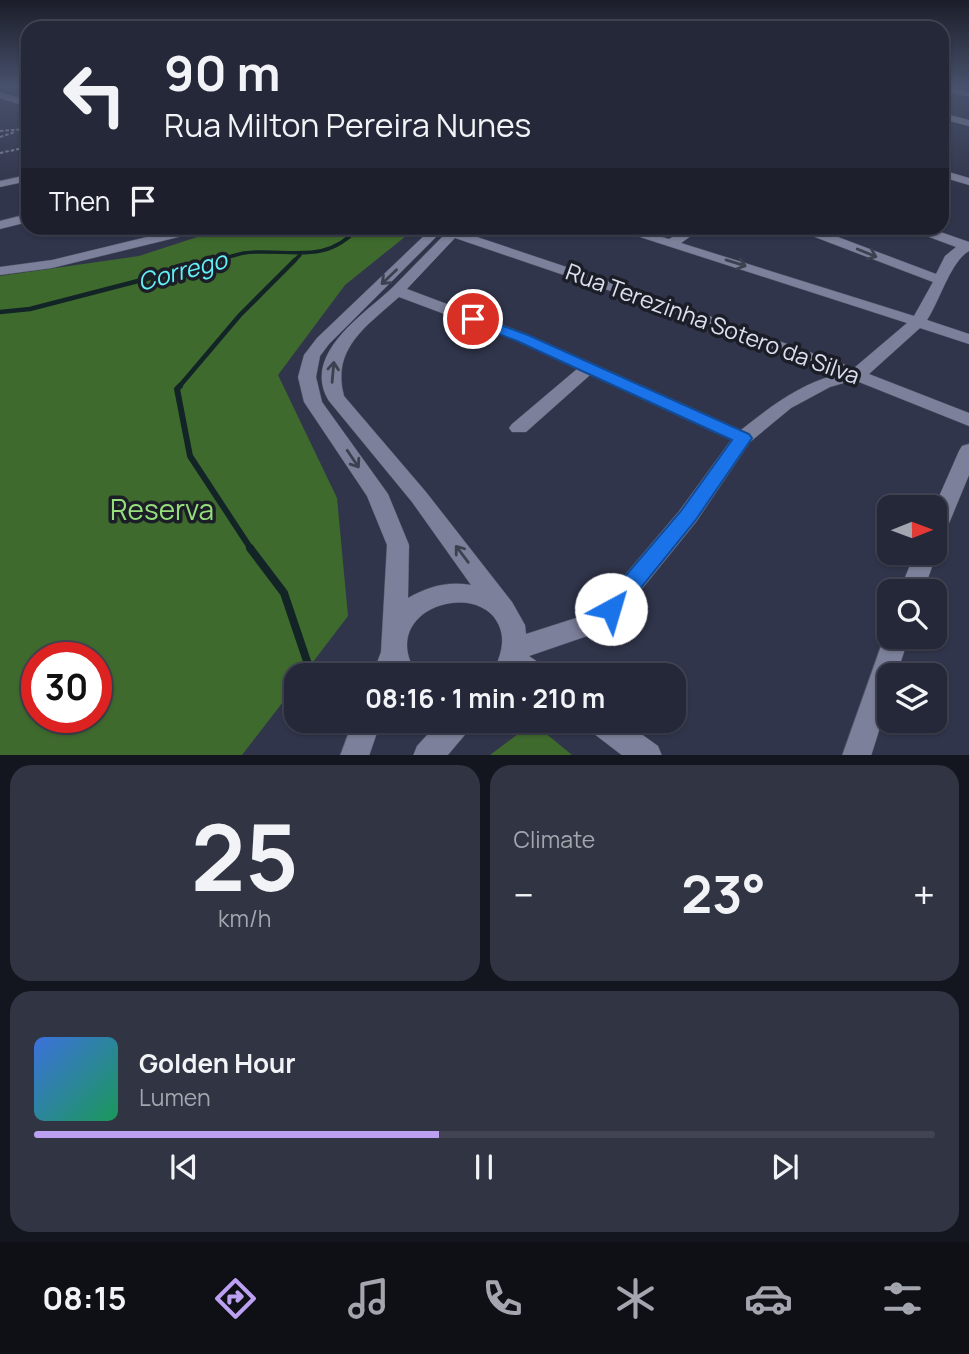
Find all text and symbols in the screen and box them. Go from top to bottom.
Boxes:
text: 90 m [164,39,281,106]
icon: left [49,49,140,140]
text: Rua Milton Pereira Nunes [164,103,531,147]
icon: arrive [124,182,162,220]
text: Then [49,183,110,219]
water label: Corrego [134,242,232,298]
one-way arrow [856,247,878,260]
street label: Rua Terezinha Sotero da Silva [562,255,864,391]
one-way arrow [725,258,747,271]
one-way arrow [380,268,397,285]
pin [443,289,503,349]
icon: arrive [454,300,492,338]
one-way arrow [327,361,340,384]
one-way arrow [346,449,360,468]
park label: Reserva [110,490,214,528]
north arrow [877,495,947,565]
map controls [877,495,947,733]
one-way arrow [455,545,469,564]
position arrow [574,572,648,646]
button: search [877,579,947,649]
speed limit sign: 30 [21,642,112,733]
button: layers [877,663,947,733]
text: 08:16 · 1 min · 210 m [365,680,605,716]
text: 25 [191,794,299,918]
text: Climate [514,823,595,855]
text: 23° [681,858,766,929]
text: − [514,868,534,920]
text: + [913,868,935,920]
text: km/h [218,902,272,934]
text: Golden Hour [139,1045,296,1081]
text: Lumen [139,1081,211,1113]
icon: previous [165,1148,203,1186]
icon: pause [465,1148,503,1186]
icon: next [766,1148,804,1186]
icon: directions [211,1274,260,1323]
icon: music [344,1274,393,1323]
icon: phone [478,1274,527,1323]
icon: climate [611,1274,660,1323]
icon: car [744,1274,793,1323]
icon: filters [878,1274,927,1323]
text: 08:15 [42,1276,127,1320]

